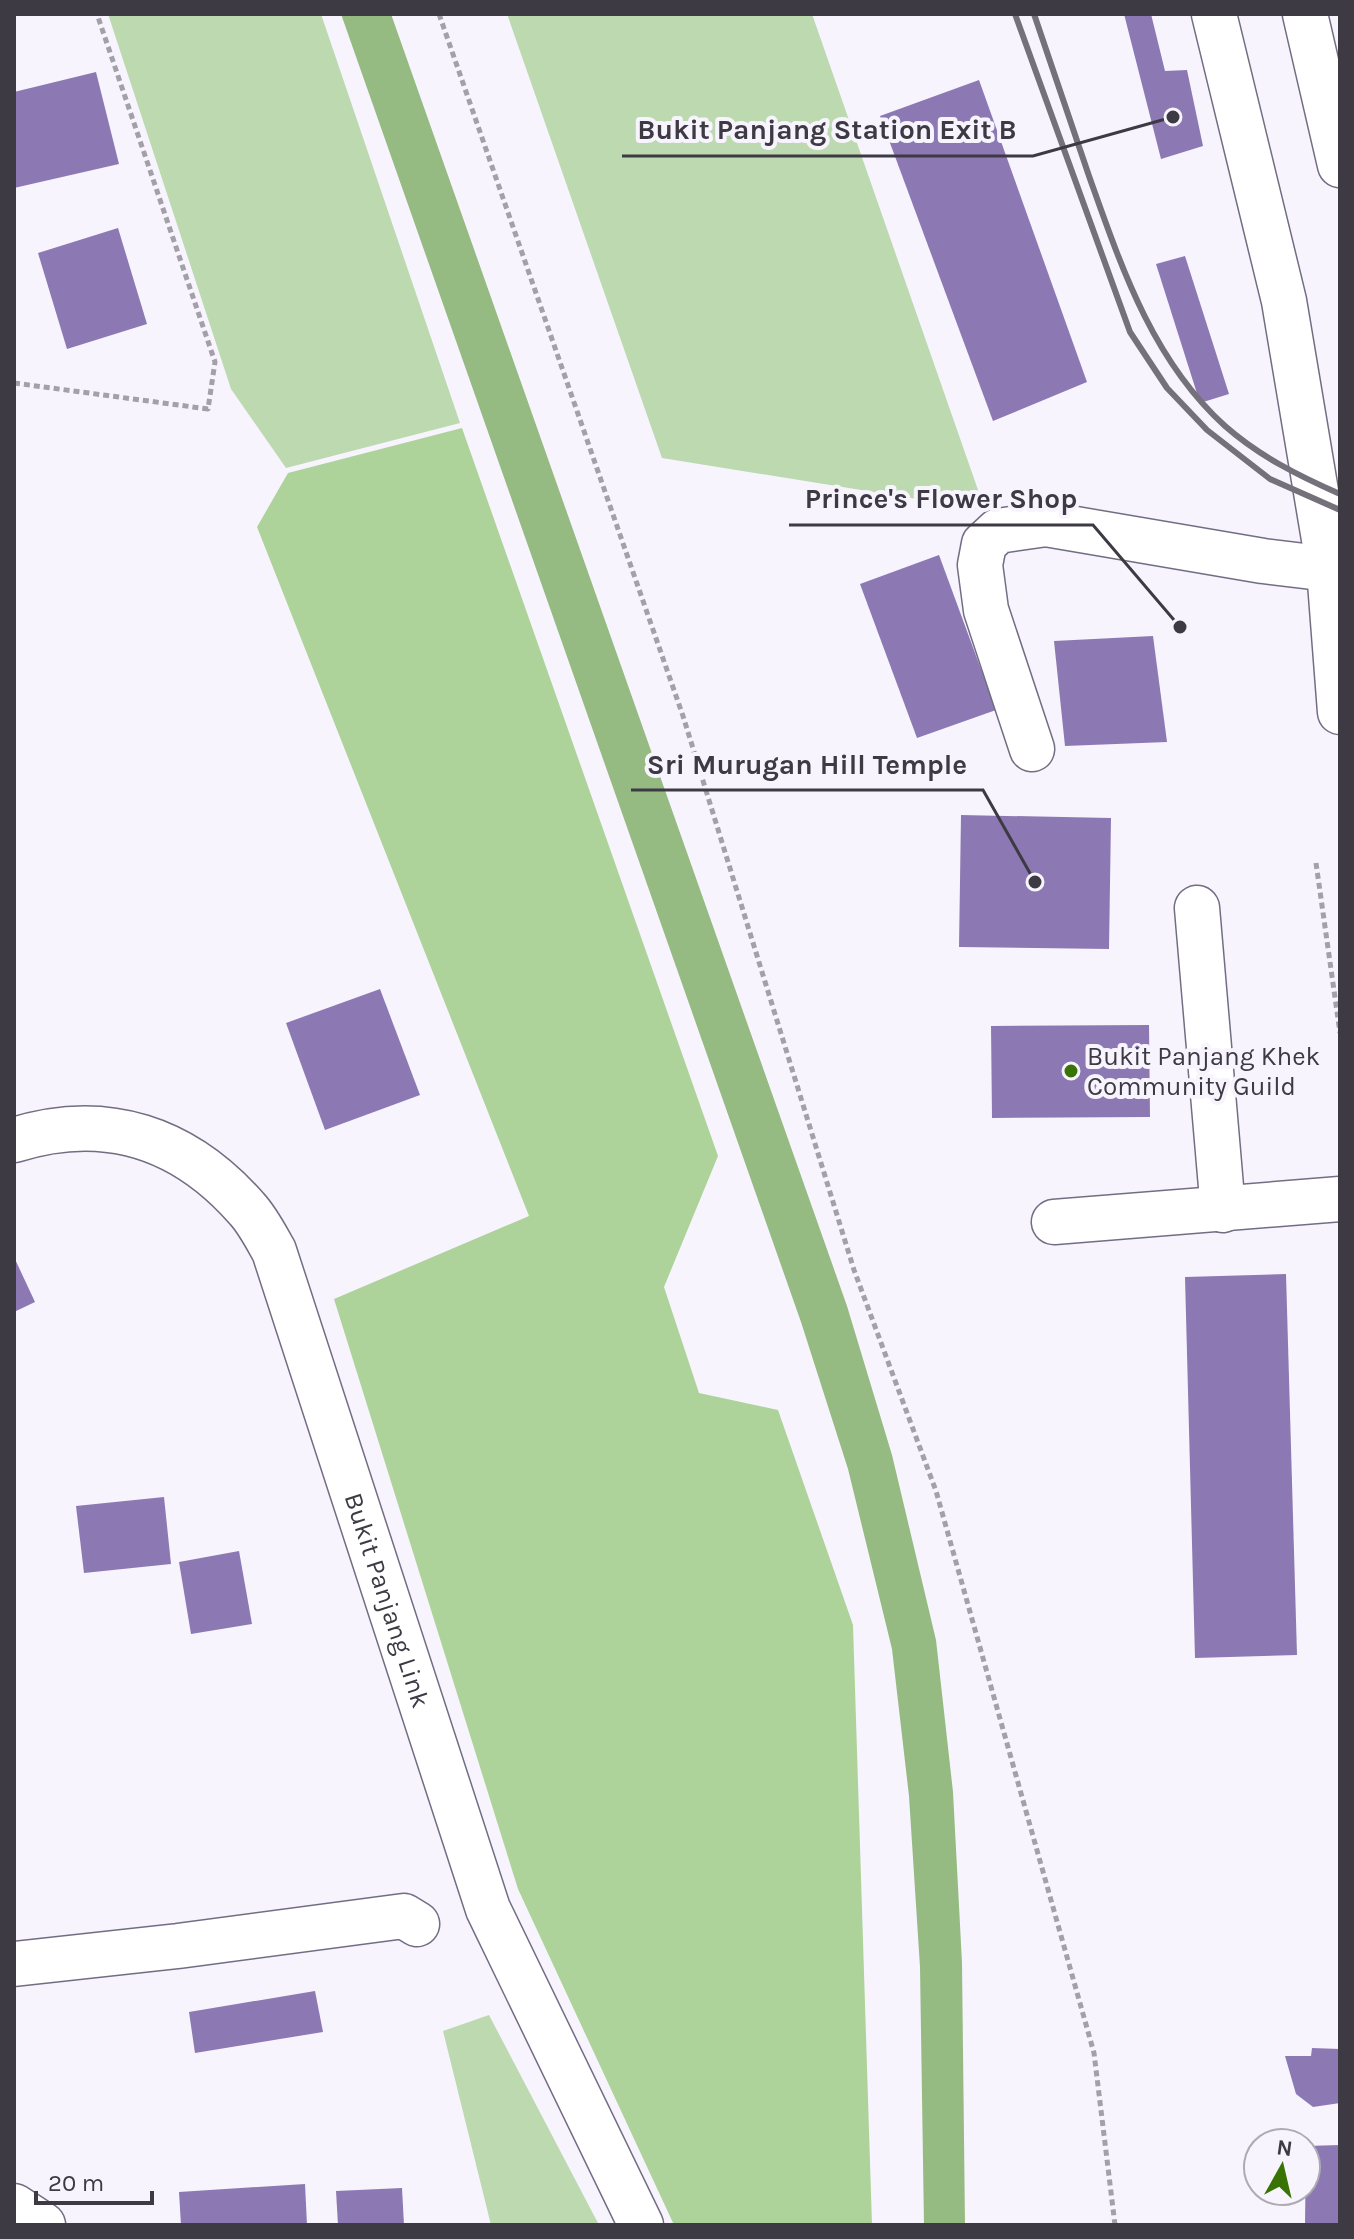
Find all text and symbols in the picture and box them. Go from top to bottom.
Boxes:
callout: Bukit Panjang Station Exit B [622,104,1033,156]
text: Bukit Panjang Station Exit B [637,113,1017,146]
callout: Prince's Flower Shop [789,473,1093,525]
text: Prince's Flower Shop [805,482,1077,515]
callout: Sri Murugan Hill Temple [631,738,983,790]
text: Sri Murugan Hill Temple [647,748,967,781]
place label: Bukit Panjang Khek Community Guild [1087,1041,1320,1102]
marker: Bukit Panjang Khek Community Guild [1062,1062,1080,1080]
street label: Bukit Panjang Link [338,1489,436,1712]
north arrow [1242,2127,1322,2207]
text: N [1275,2134,1294,2162]
scale bar [36,2155,152,2205]
text: 20 m [48,2169,104,2197]

